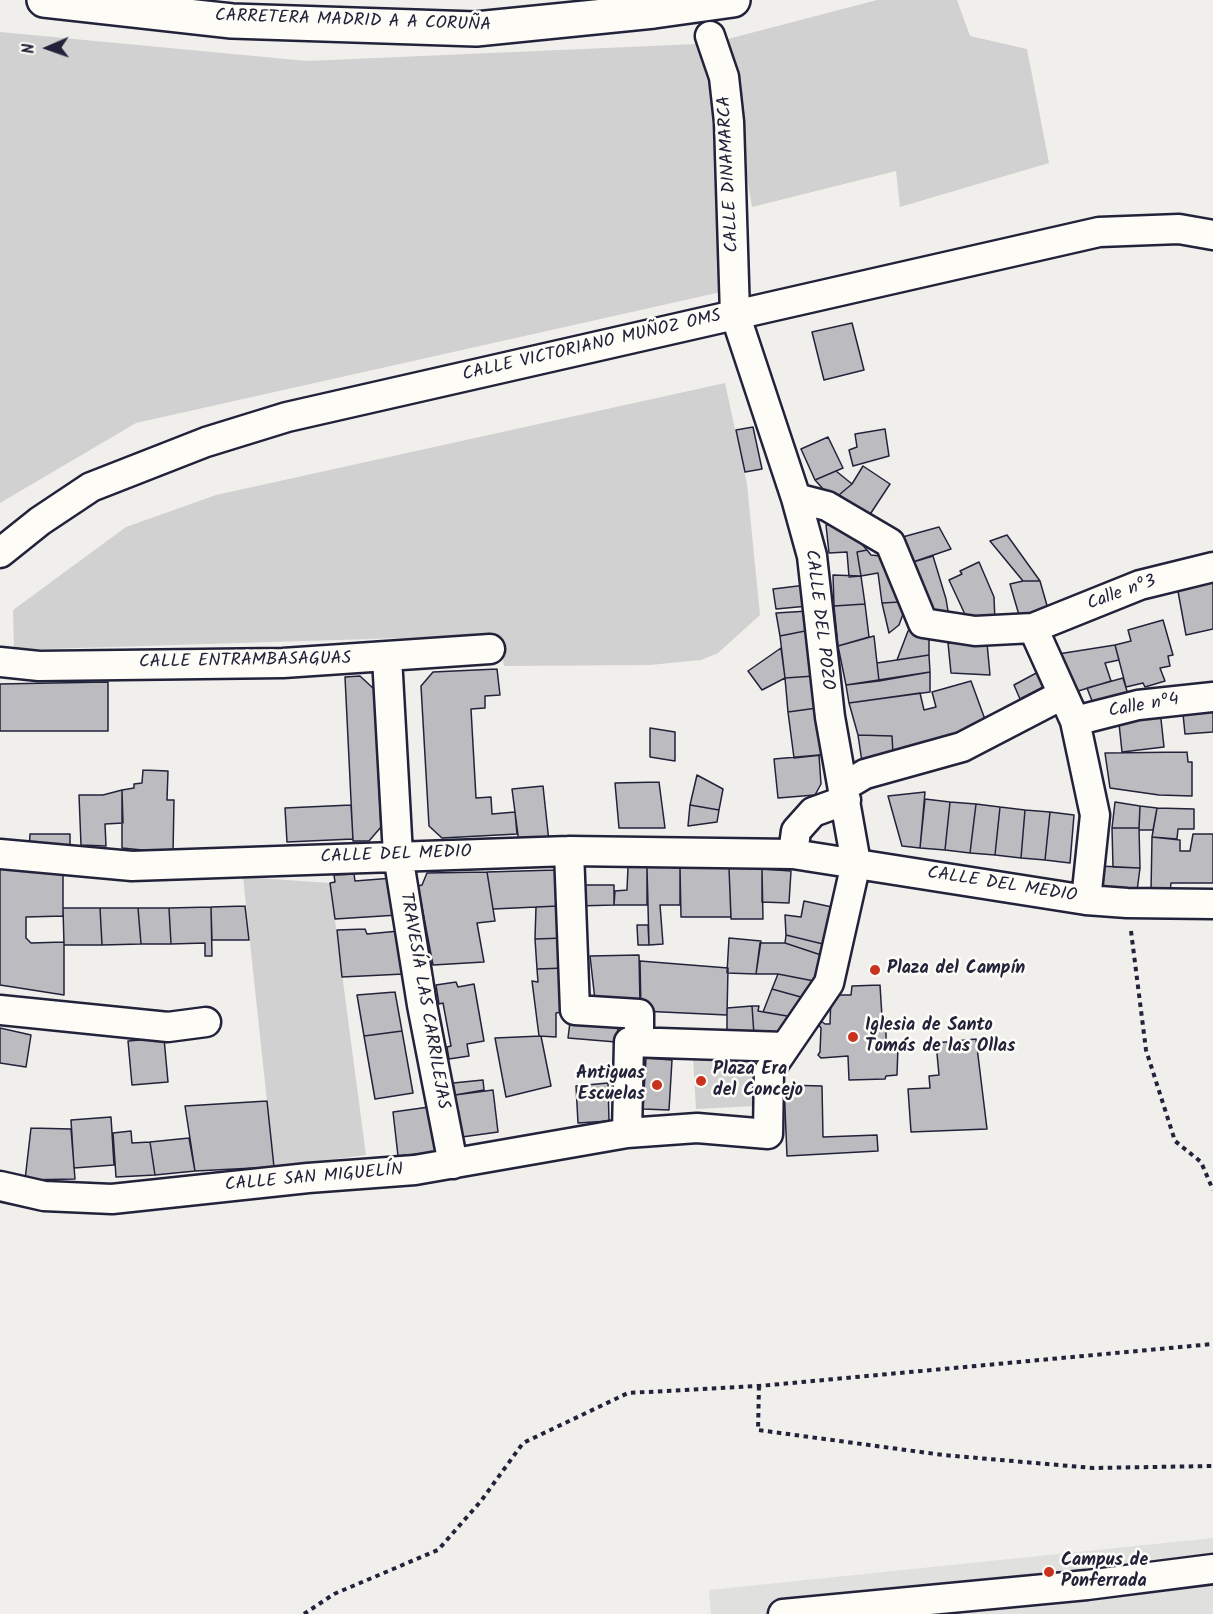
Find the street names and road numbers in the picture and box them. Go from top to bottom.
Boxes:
street label: CARRETERA MADRID A A CORUÑA [215,6,491,38]
street label: CALLE DINAMARCA [715,95,745,253]
street label: CALLE VICTORIANO MUÑOZ OMS [461,307,723,387]
street label: CALLE DEL POZO [799,549,837,691]
street label: Calle nº3 [1085,572,1159,616]
street label: CALLE ENTRAMBASAGUAS [139,649,351,675]
street label: Calle nº4 [1107,690,1181,724]
street label: CALLE DEL MEDIO [320,843,472,869]
street label: CALLE DEL MEDIO [926,864,1078,908]
street label: TRAVESÍA LAS CARRILEJAS [393,891,453,1111]
street label: CALLE SAN MIGUELÍN [224,1160,404,1198]

